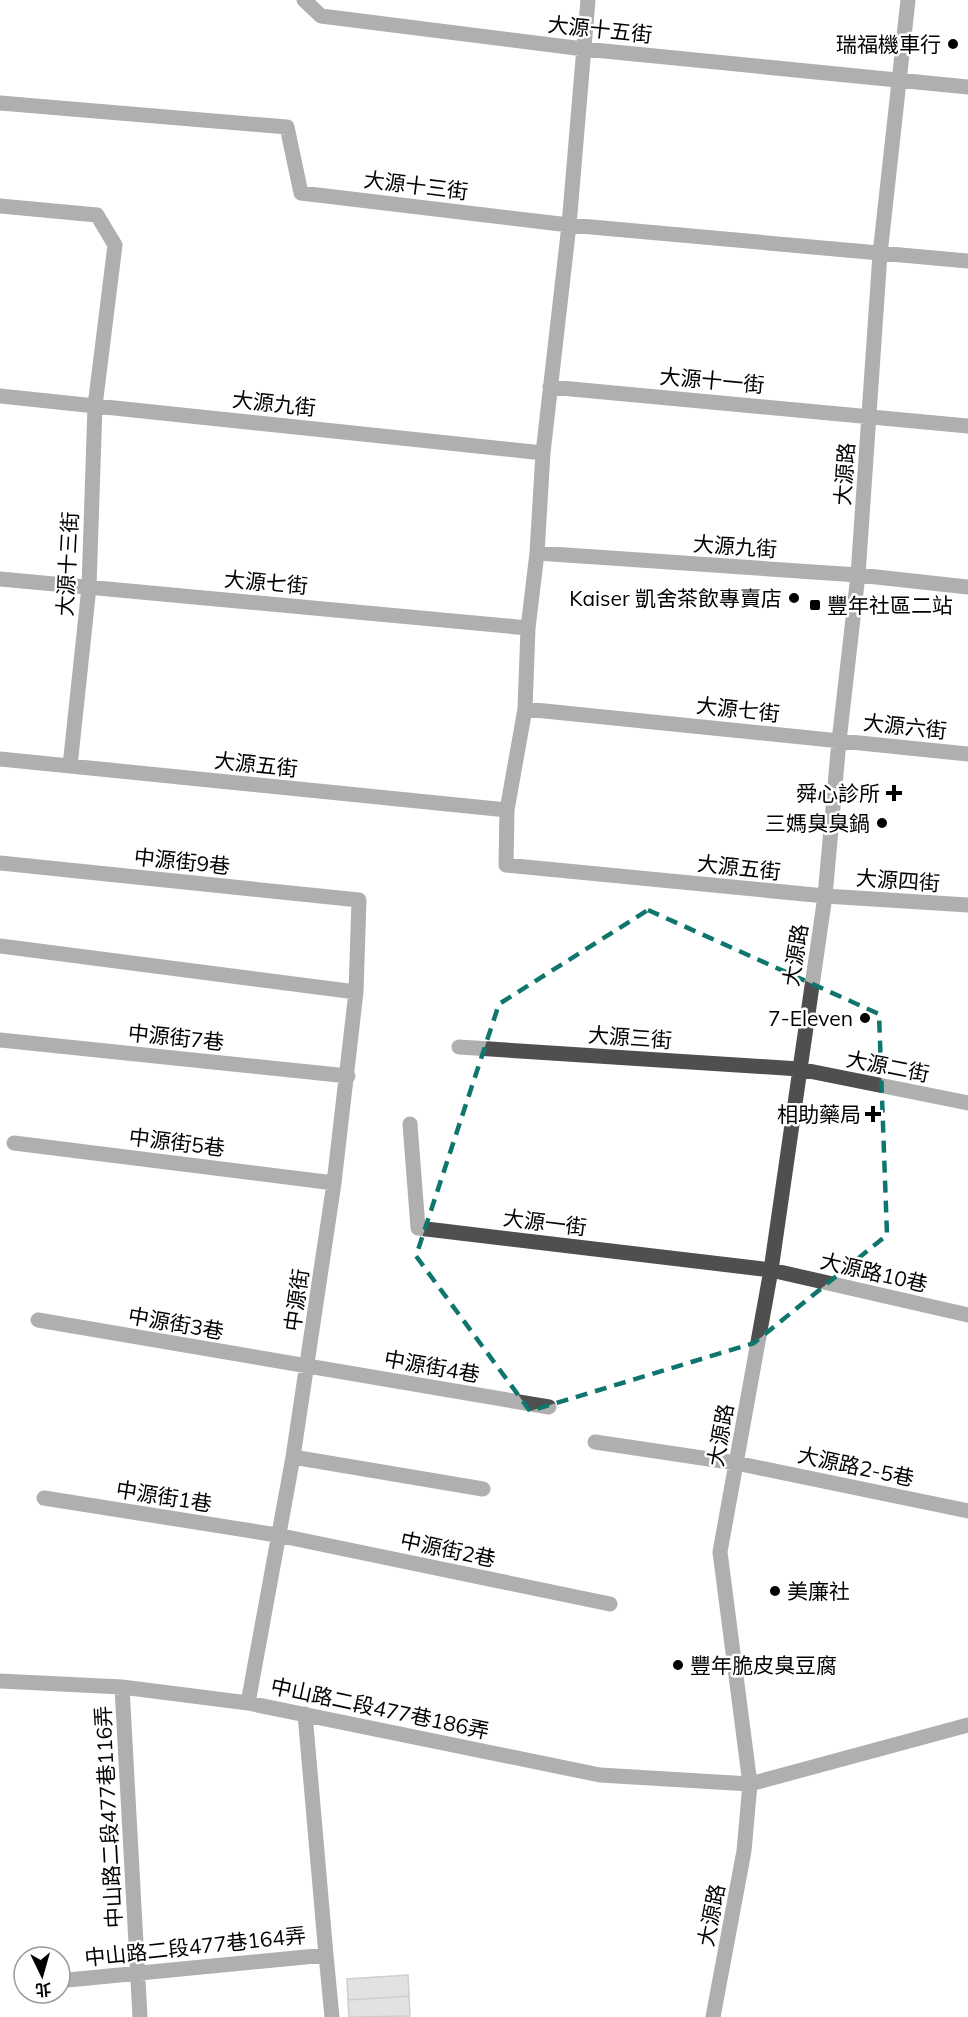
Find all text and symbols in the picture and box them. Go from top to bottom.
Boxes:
street label: 大源十五街 [546,11,654,47]
place label: 瑞福機車行 [836,31,941,57]
marker: 瑞福機車行 [946,37,960,51]
street label: 大源十三街 [362,166,470,204]
street label: 大源十一街 [659,362,765,398]
street label: 大源九街 [231,386,317,420]
street label: 大源路 [829,442,859,506]
street label: 大源十三街 [51,511,83,617]
street label: 大源九街 [692,530,778,562]
street label: 大源七街 [223,565,309,599]
place label: Kaiser 凱舍茶飲專賣店 [569,585,782,611]
marker: Kaiser 凱舍茶飲專賣店 [787,591,801,605]
place label: 豐年社區二站 [827,592,953,618]
marker: 豐年社區二站 [808,598,822,612]
street label: 大源七街 [695,692,781,726]
street label: 大源六街 [862,709,948,743]
street label: 大源五街 [213,747,299,781]
place label: 舜心診所 [796,780,880,806]
marker: 舜心診所 [885,784,903,802]
place label: 三媽臭臭鍋 [765,810,870,836]
marker: 三媽臭臭鍋 [875,816,889,830]
street label: 中源街9巷 [133,843,231,879]
street label: 大源五街 [696,850,782,884]
street label: 大源四街 [855,864,941,896]
street label: 大源路 [777,922,813,988]
place label: 7-Eleven [768,1005,853,1031]
marker: 7-Eleven [858,1011,872,1025]
street label: 中源街7巷 [127,1019,225,1055]
street label: 大源三街 [587,1021,673,1053]
street label: 大源二街 [844,1045,932,1087]
place label: 相助藥局 [777,1101,861,1127]
marker: 相助藥局 [866,1107,880,1121]
street label: 中源街5巷 [127,1123,227,1161]
street label: 大源一街 [502,1204,588,1240]
street label: 大源路10巷 [818,1247,930,1297]
street label: 中源街 [279,1267,313,1333]
street label: 中源街3巷 [126,1302,226,1344]
street label: 中源街4巷 [382,1345,482,1387]
street label: 大源路 [702,1402,738,1468]
street label: 大源路2-5巷 [795,1441,917,1491]
street label: 中源街1巷 [114,1476,214,1516]
street label: 中源街2巷 [398,1526,498,1572]
place label: 美廉社 [787,1578,850,1604]
marker: 美廉社 [768,1584,782,1598]
place label: 豐年脆皮臭豆腐 [690,1652,837,1678]
marker: 豐年脆皮臭豆腐 [671,1658,685,1672]
street label: 中山路二段477巷186弄 [268,1672,492,1744]
street label: 中山路二段477巷116弄 [89,1705,127,1929]
street label: 大源路 [692,1882,730,1948]
street label: 中山路二段477巷164弄 [83,1921,307,1971]
north arrow [12,1945,72,2005]
text: 北 [34,1979,52,2001]

